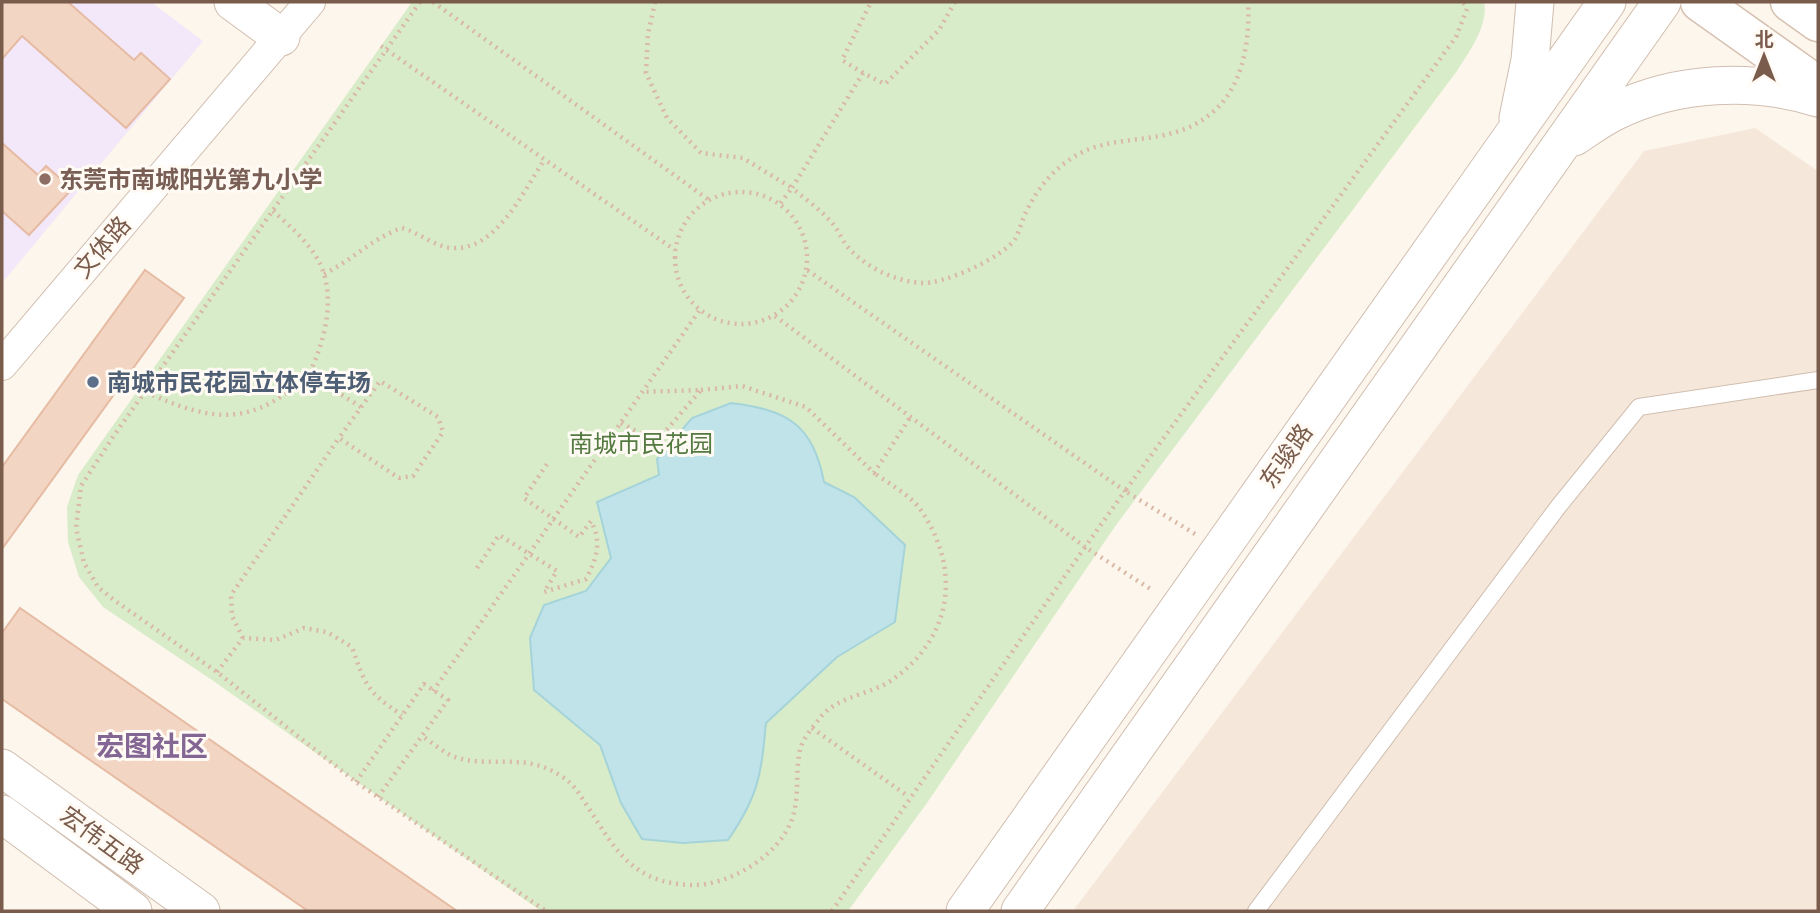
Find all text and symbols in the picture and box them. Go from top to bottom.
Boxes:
north arrow [1729,21,1799,91]
text: 北 [1754,27,1774,52]
place label: 东莞市南城阳光第九小学 [59,164,323,195]
marker: 东莞市南城阳光第九小学 [37,171,53,187]
street label: 文体路 [67,210,137,284]
place label: 南城市民花园立体停车场 [107,367,371,398]
marker: 南城市民花园立体停车场 [85,374,101,390]
street label: 东骏路 [1253,418,1319,494]
park label: 南城市民花园 [569,428,713,459]
district label: 宏图社区 [96,728,208,765]
street label: 宏伟五路 [54,799,150,881]

